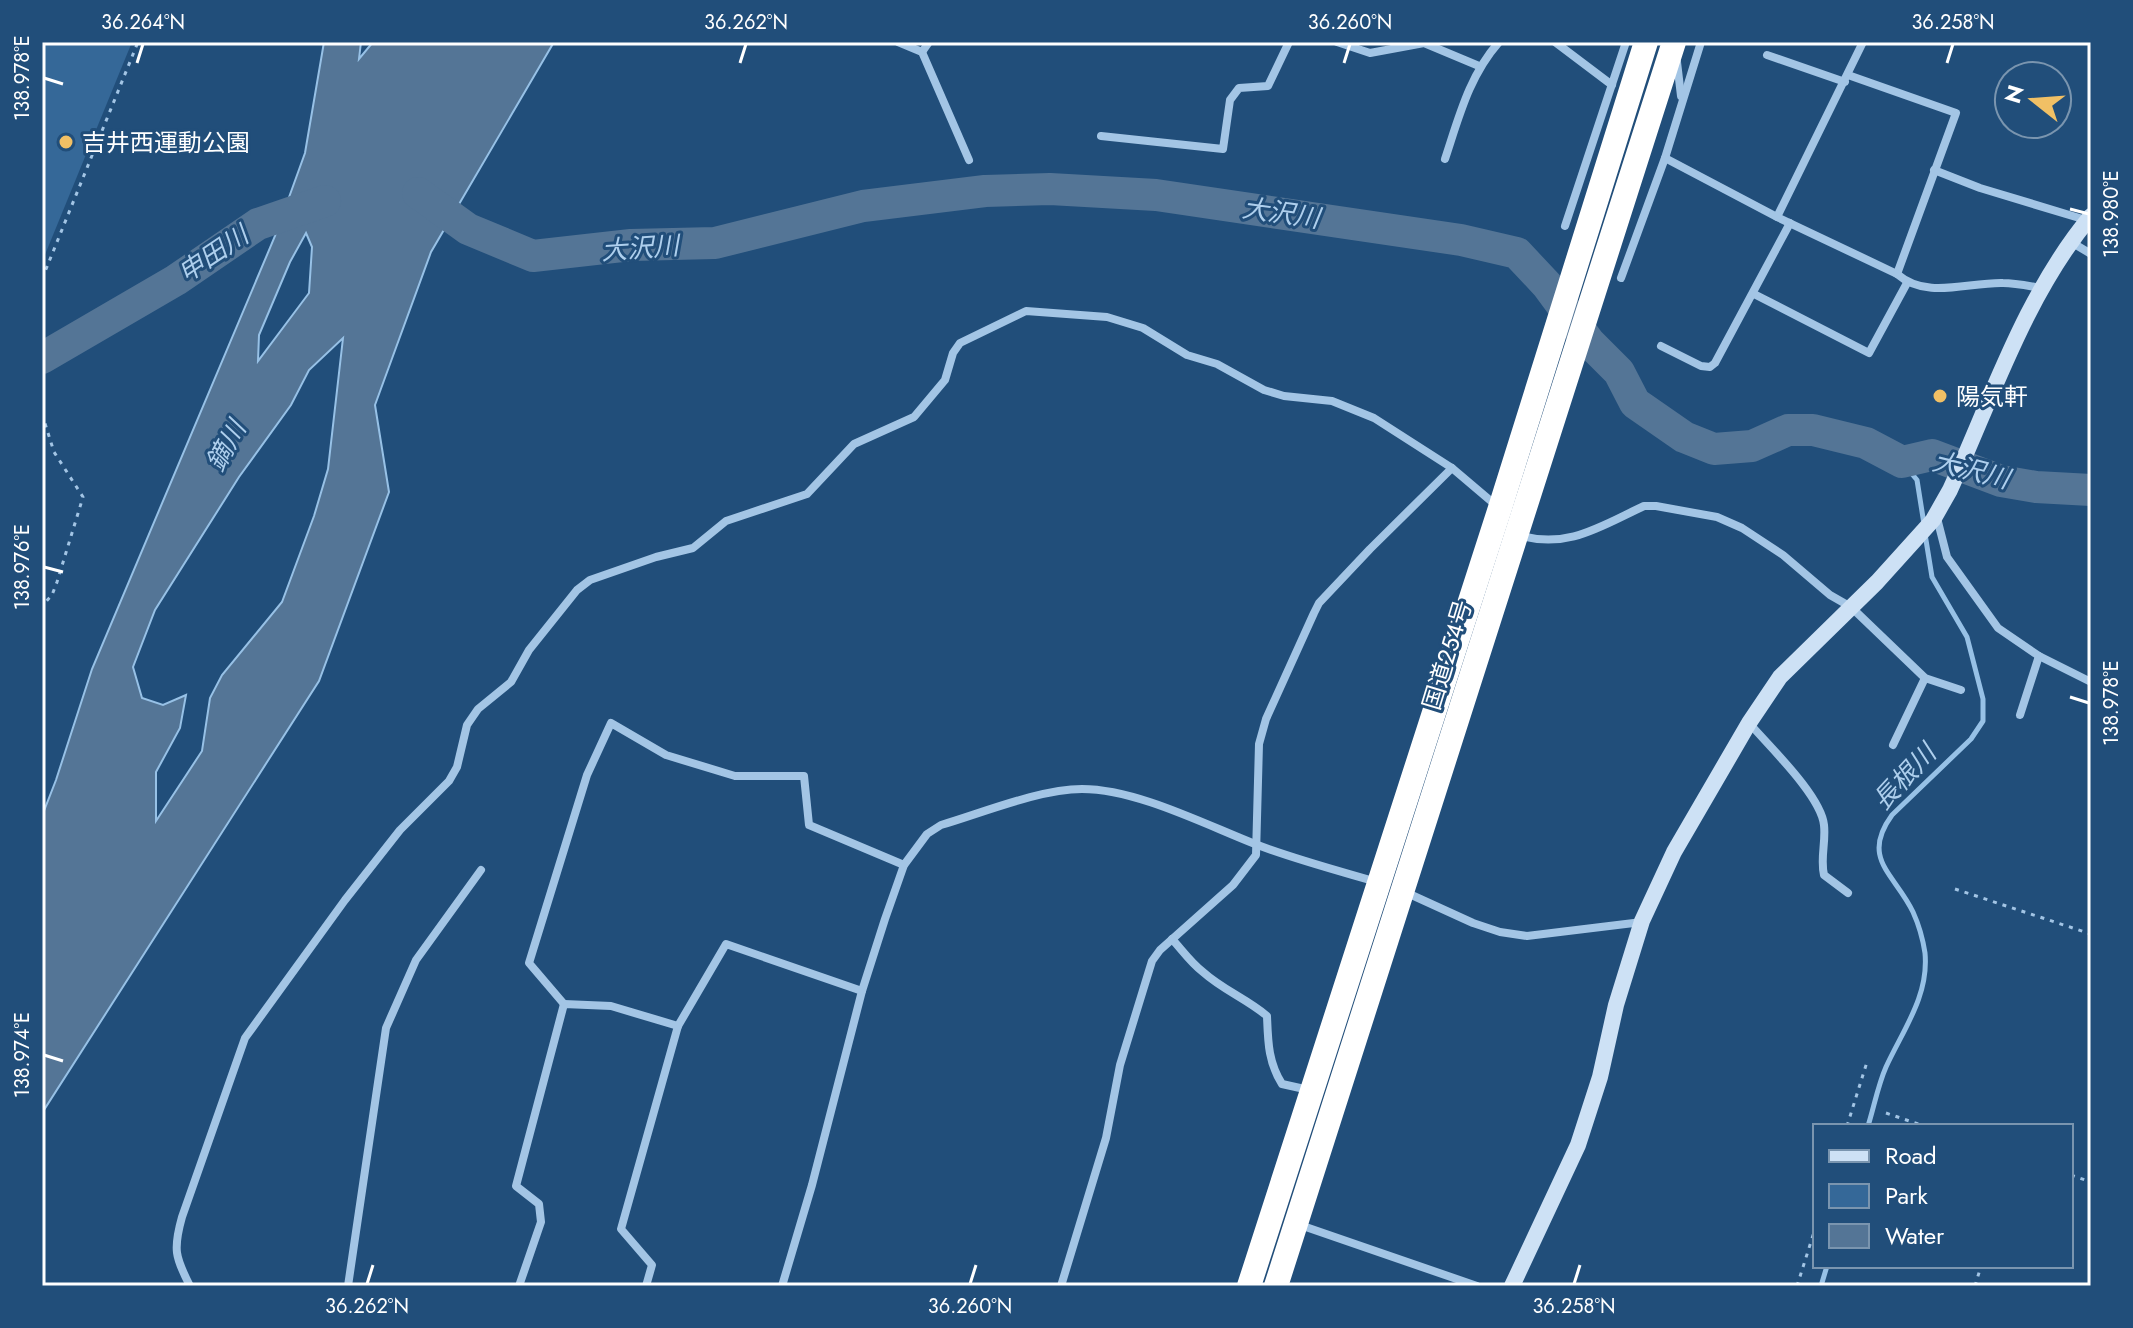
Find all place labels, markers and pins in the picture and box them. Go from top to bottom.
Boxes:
place label: 吉井西運動公園 [82,125,250,160]
marker: 吉井西運動公園 [57,133,75,151]
place label: 陽気軒 [1956,379,2028,414]
marker: 陽気軒 [1931,387,1949,405]

